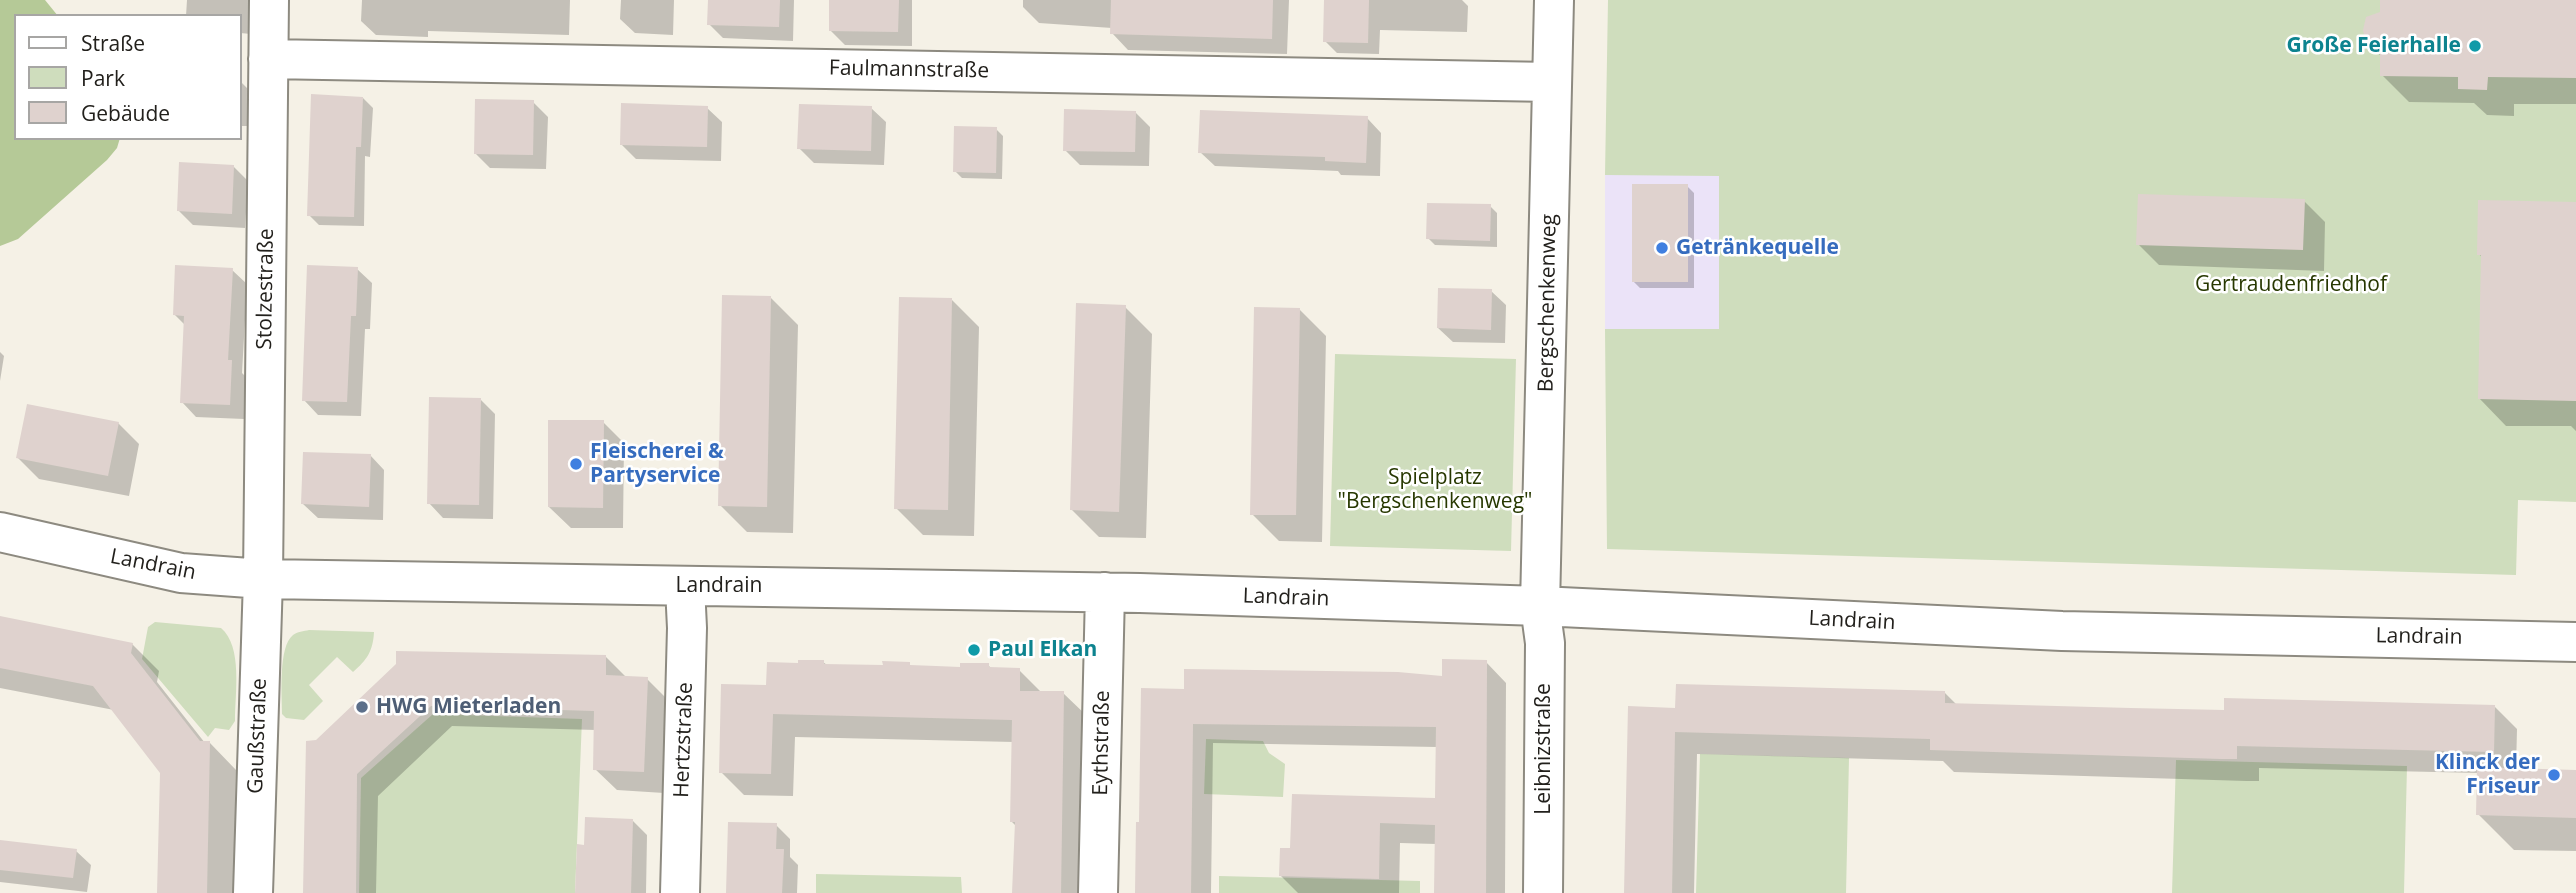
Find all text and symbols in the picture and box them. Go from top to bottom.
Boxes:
legend [14,14,242,140]
text: Straße [81,29,145,57]
place label: Große Feierhalle [2286,33,2461,59]
marker: Große Feierhalle [2467,38,2483,54]
street label: Faulmannstraße [829,56,989,84]
text: Park [81,64,125,92]
text: Gebäude [81,99,170,127]
street label: Bergschenkenweg [1534,214,1562,392]
street label: Stolzestraße [252,228,280,350]
place label: Getränkequelle [1676,235,1839,261]
marker: Getränkequelle [1654,240,1670,256]
park label: Gertraudenfriedhof [2195,272,2387,298]
place label: Fleischerei & Partyservice [590,439,724,489]
marker: Fleischerei & Partyservice [568,456,584,472]
park label: Spielplatz "Bergschenkenweg" [1338,465,1532,515]
street label: Landrain [108,544,198,586]
street label: Landrain [676,573,762,599]
street label: Landrain [1242,584,1330,612]
street label: Landrain [1808,606,1896,636]
street label: Landrain [2375,624,2463,650]
place label: Paul Elkan [988,637,1097,663]
marker: Paul Elkan [966,642,982,658]
street label: Gaußstraße [243,678,273,794]
street label: Hertzstraße [669,682,699,798]
street label: Leibnizstraße [1531,683,1557,815]
street label: Eythstraße [1088,690,1116,796]
place label: HWG Mieterladen [376,694,561,720]
marker: HWG Mieterladen [354,699,370,715]
place label: Klinck der Friseur [2435,750,2540,800]
marker: Klinck der Friseur [2546,767,2562,783]

